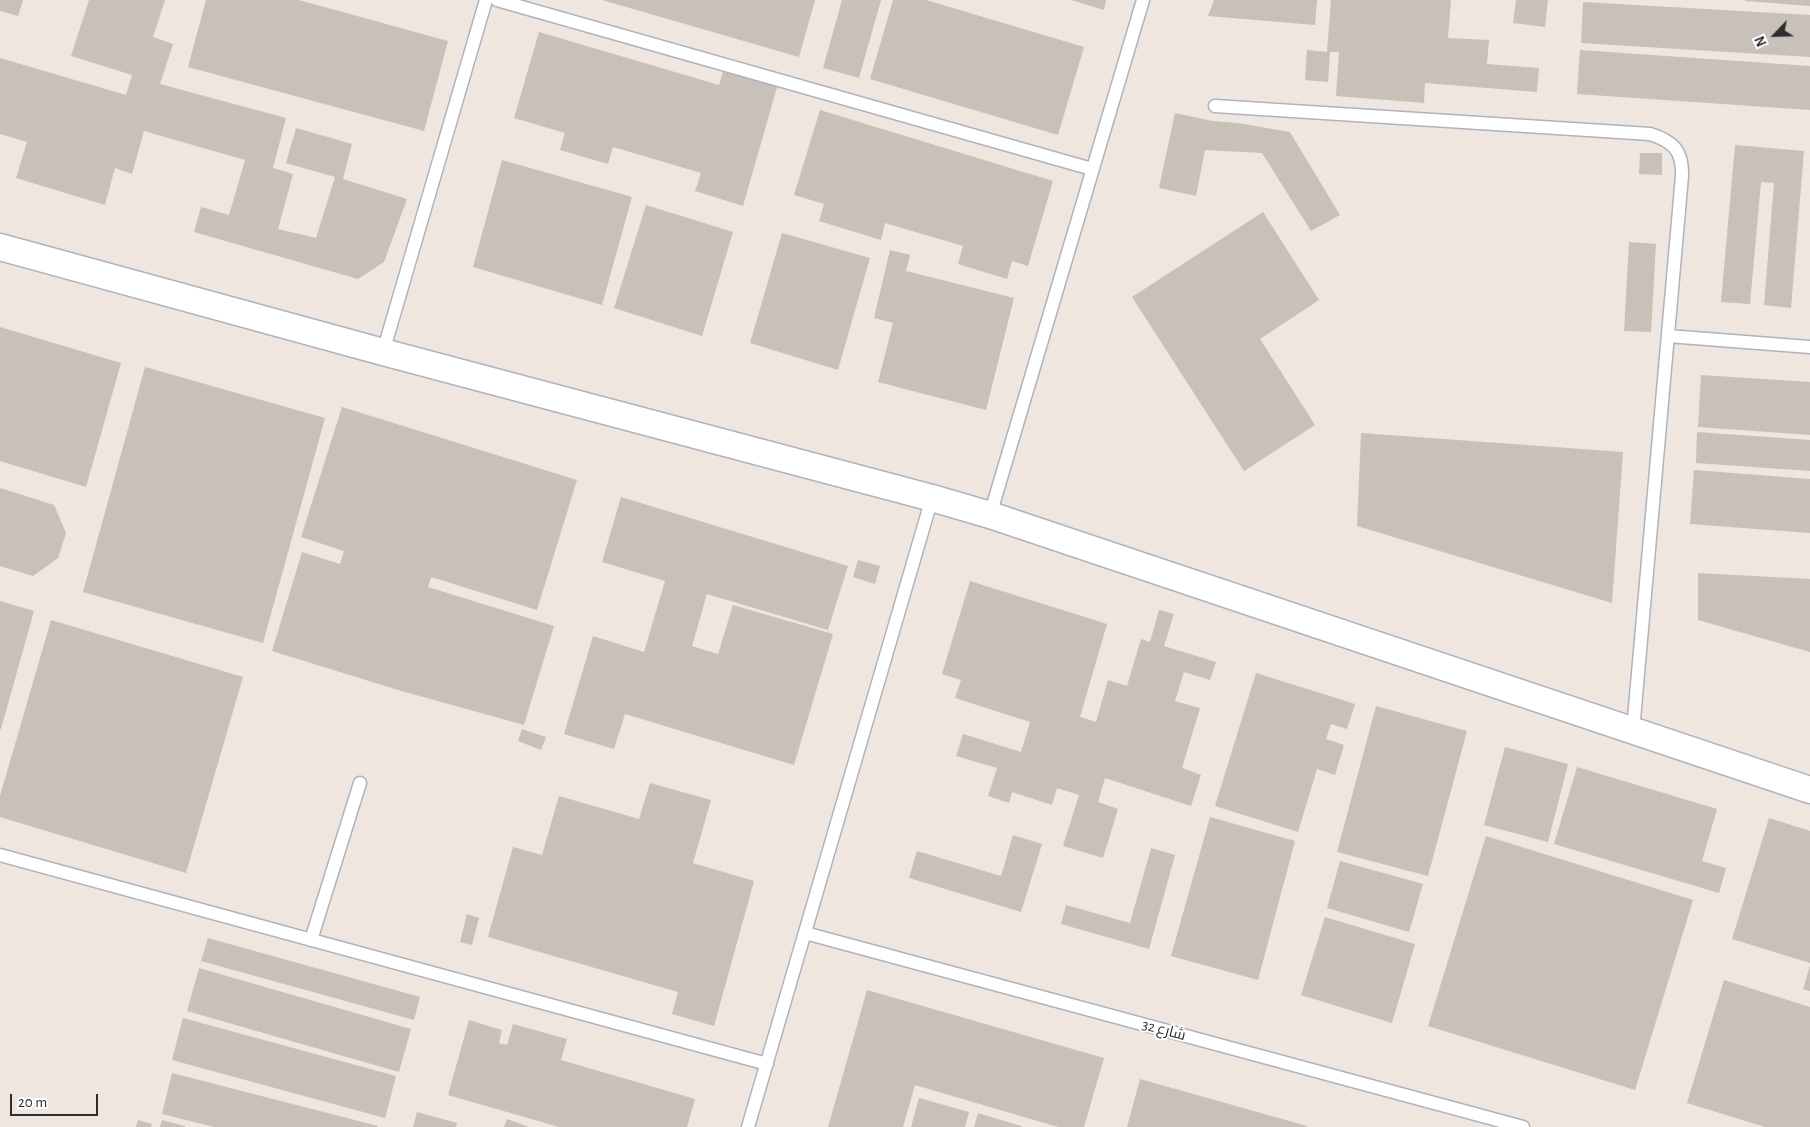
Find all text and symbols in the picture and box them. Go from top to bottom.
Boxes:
north arrow [1750,10,1800,60]
text: N [1753,34,1770,48]
street label: شارع 32 [1140,1016,1188,1044]
scale bar [12,1084,100,1116]
text: 20 m [18,1095,47,1110]

